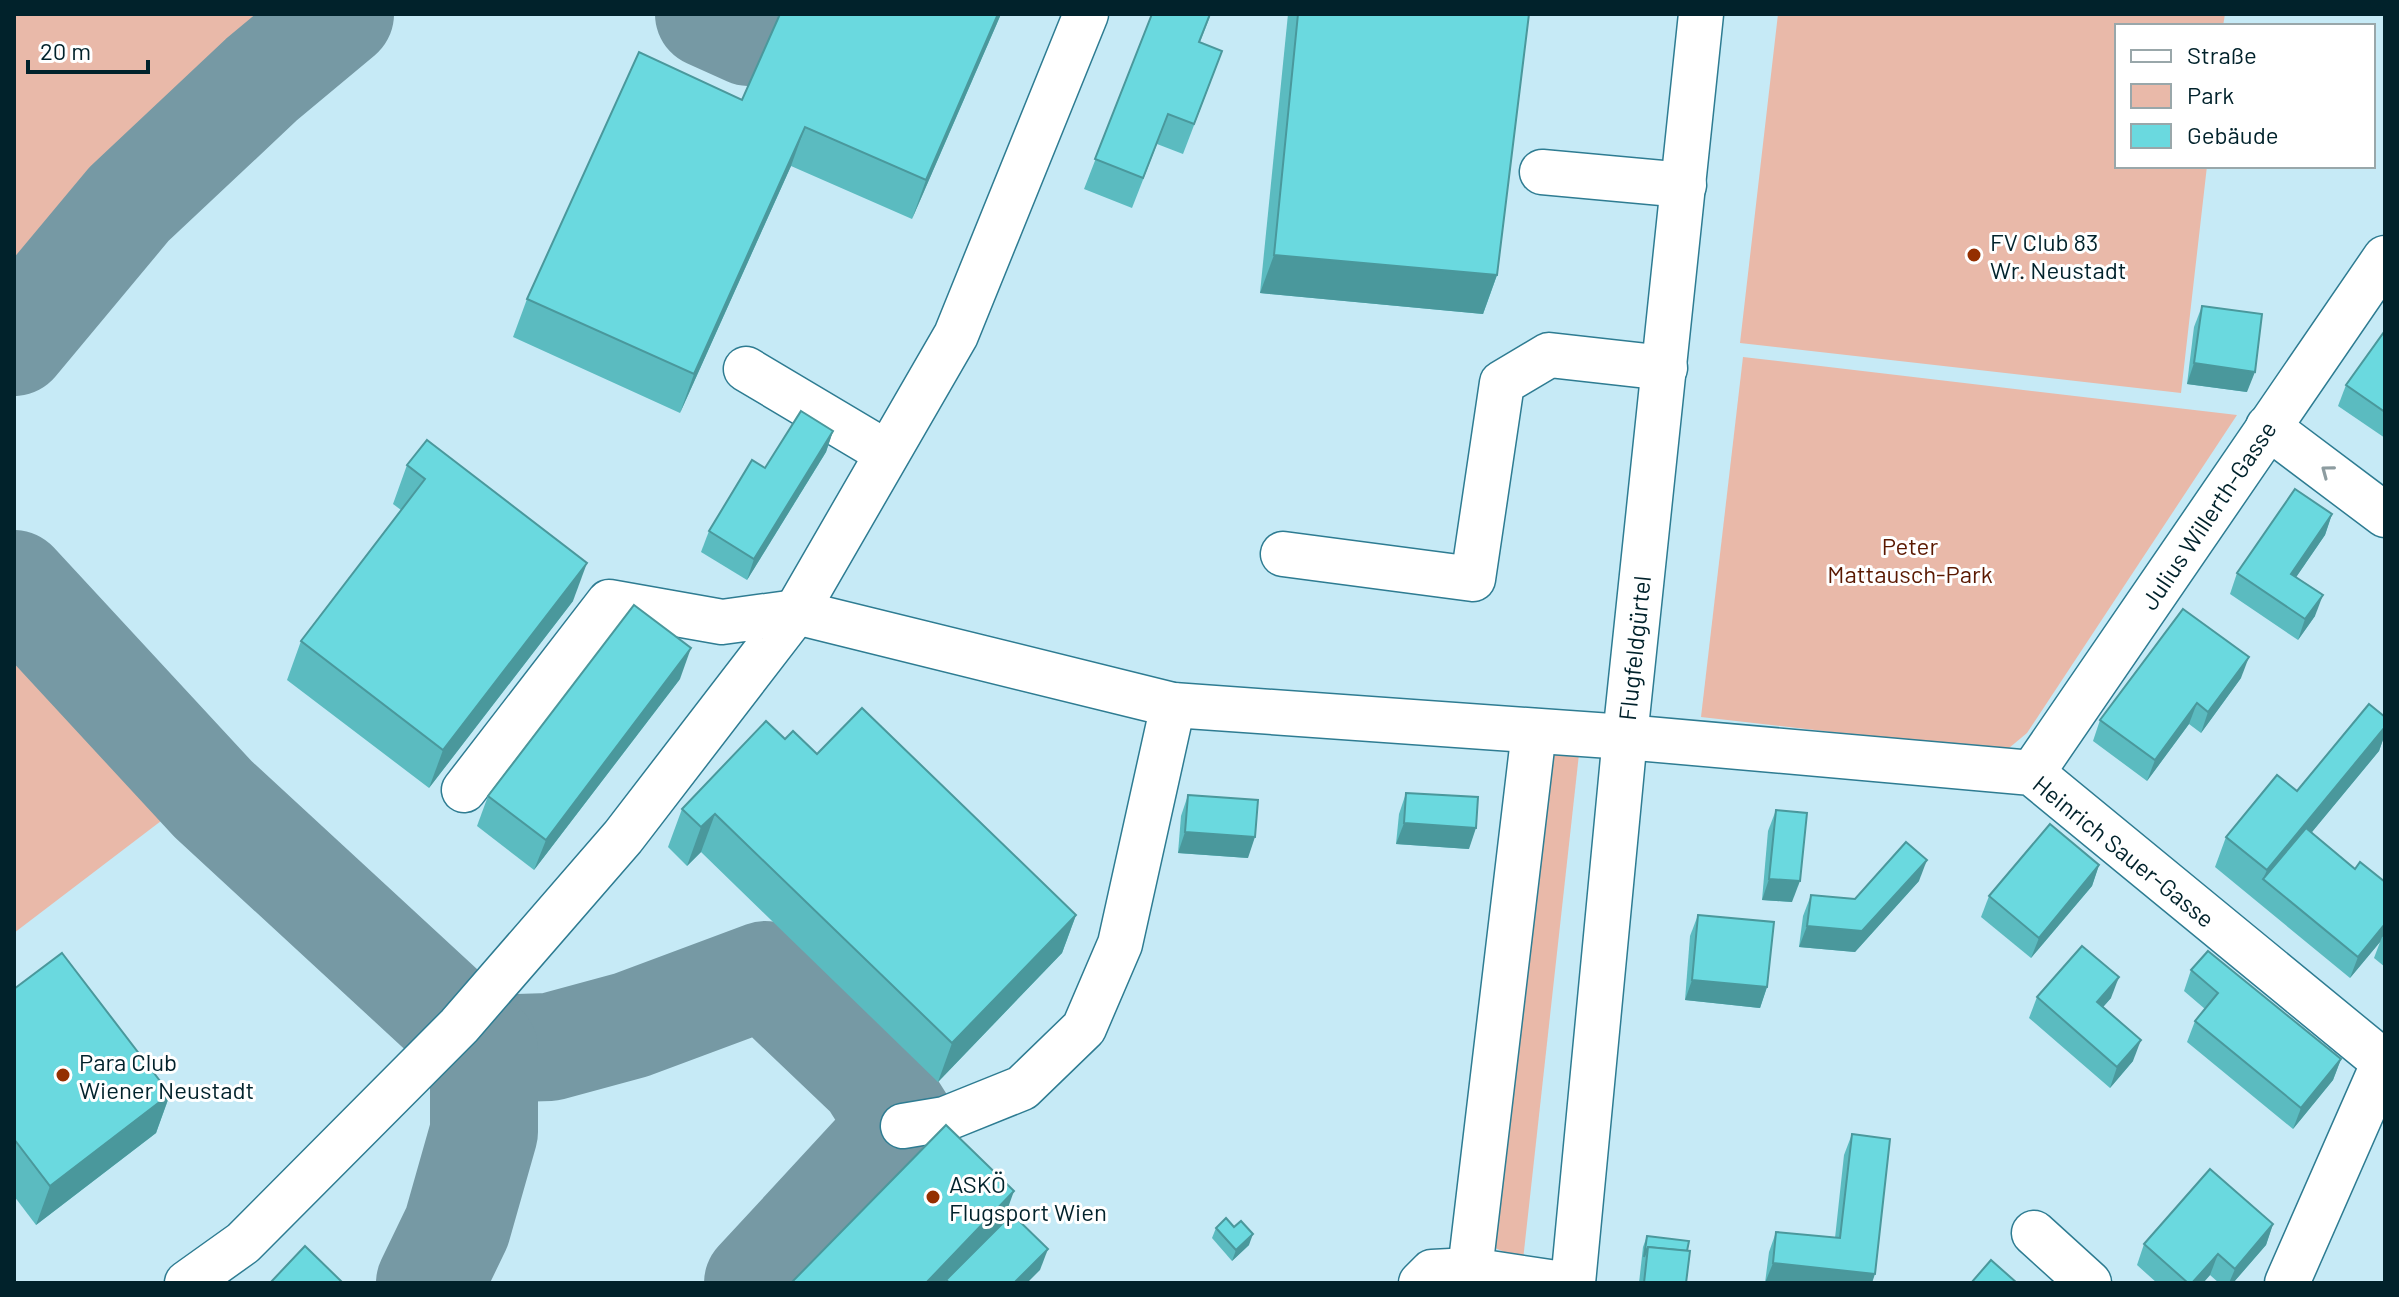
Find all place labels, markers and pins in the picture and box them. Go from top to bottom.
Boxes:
place label: FV Club 83 Wr. Neustadt [1990,227,2127,284]
marker: FV Club 83 Wr. Neustadt [1965,246,1983,264]
place label: Para Club Wiener Neustadt [79,1047,254,1104]
marker: Para Club Wiener Neustadt [54,1066,72,1084]
place label: ASKÖ Flugsport Wien [949,1169,1107,1226]
marker: ASKÖ Flugsport Wien [924,1188,942,1206]

